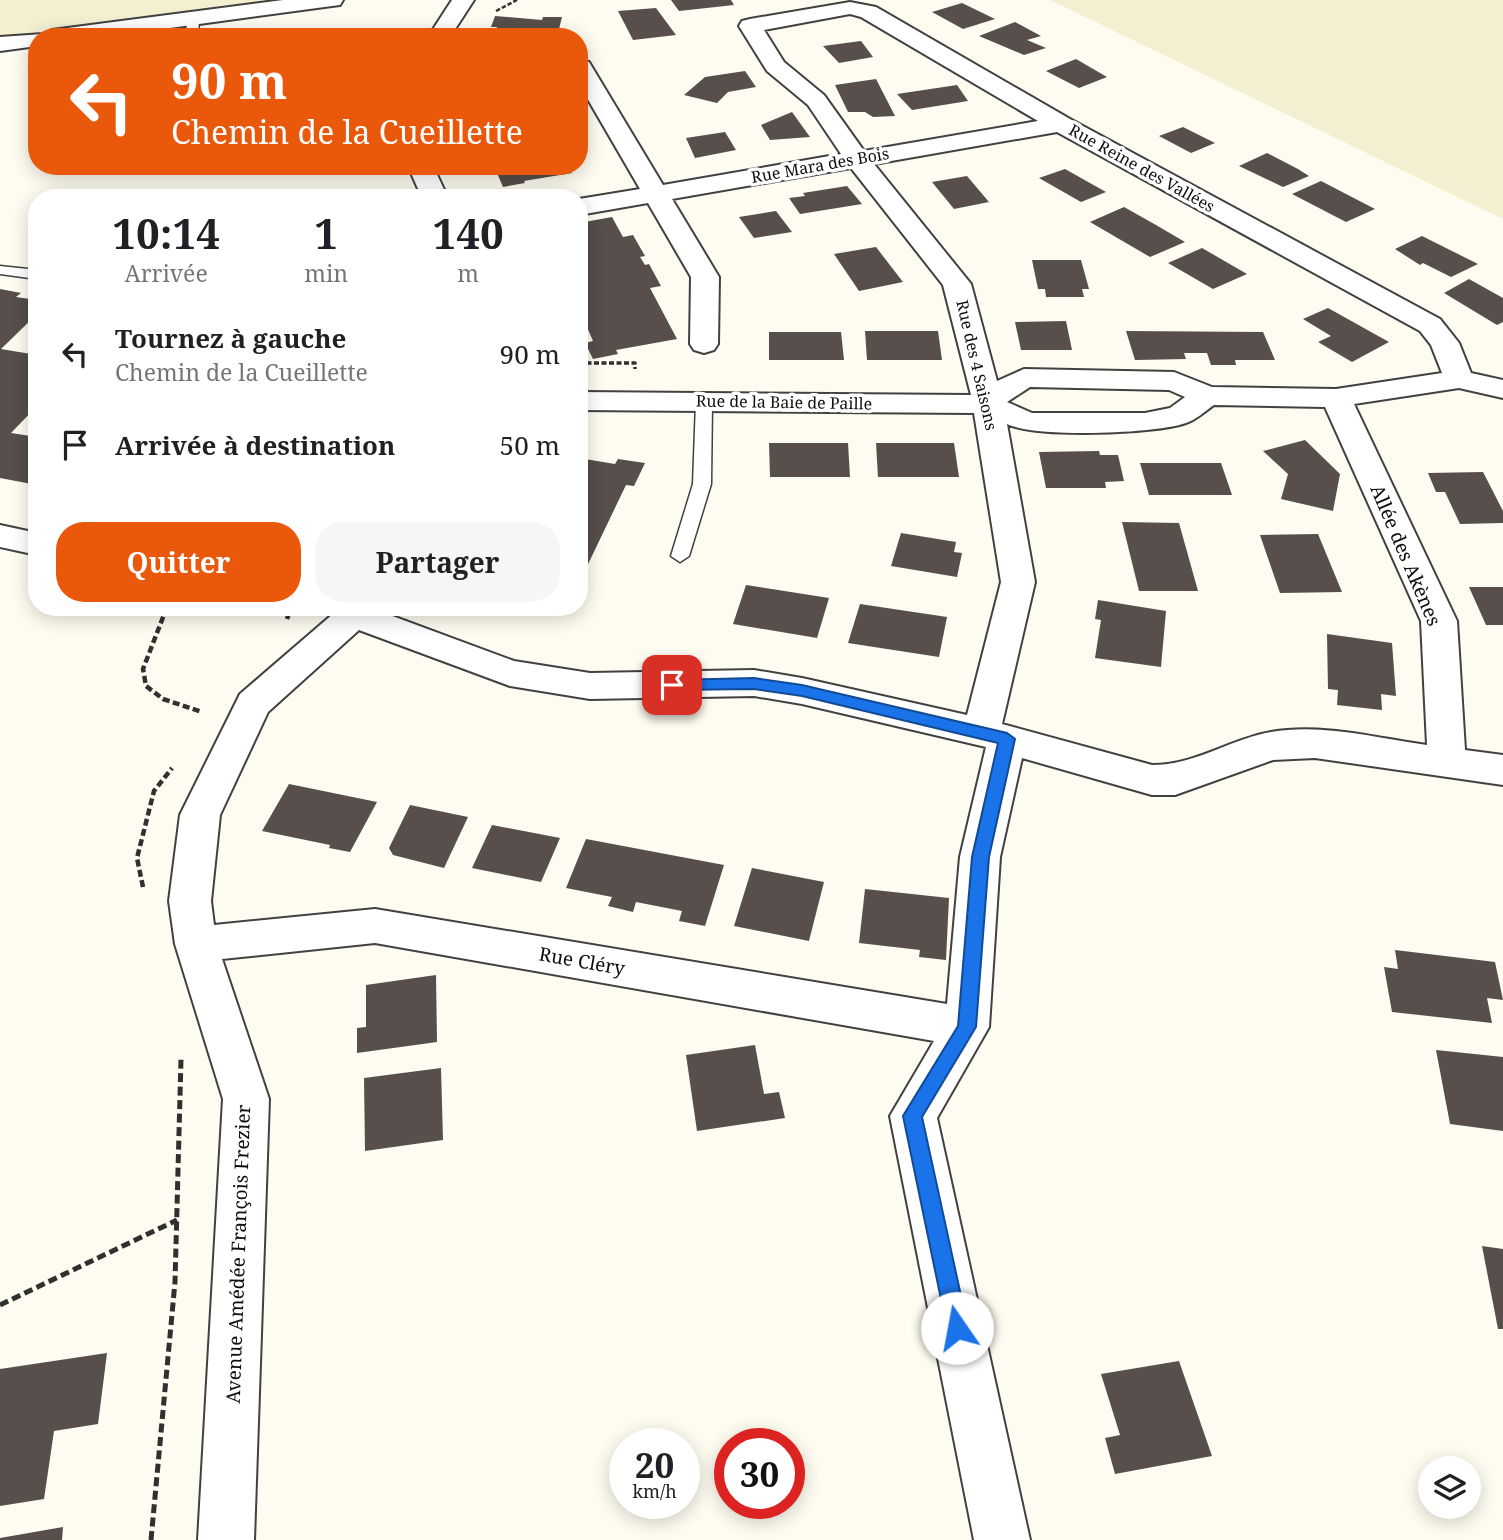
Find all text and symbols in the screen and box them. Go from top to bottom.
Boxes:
text: 90 m [171,47,287,113]
icon: left [56,56,147,147]
text: Chemin de la Cueillette [171,110,523,153]
street label: Rue Reine des Vallées [1065,119,1219,217]
street label: Rue Mara des Bois [749,142,891,188]
text: 10:14 [112,204,220,261]
text: 1 [314,204,338,261]
text: 140 [432,204,504,261]
text: Arrivée [125,257,208,289]
text: min [304,257,348,289]
text: m [457,257,479,289]
street label: Rue des 4 Saisons [951,298,1003,432]
text: Tournez à gauche [115,320,346,356]
icon: left [56,335,94,373]
text: 90 m [500,336,560,372]
text: Chemin de la Cueillette [115,356,368,388]
street label: Rue de la Baie de Paille [696,389,872,415]
icon: arrive [56,426,94,464]
text: Arrivée à destination [115,427,395,463]
text: 50 m [500,427,560,463]
street label: Allée des Akènes [1365,480,1447,630]
button: Quitter [56,522,301,602]
button: Partager [315,522,560,602]
pin [642,655,702,715]
icon: arrive [653,666,691,704]
street label: Rue Cléry [537,941,627,981]
street label: Avenue Amédée François Frezier [220,1104,256,1404]
position arrow [920,1291,994,1365]
speed limit sign: 30 [714,1428,805,1519]
text: 20 [635,1441,674,1488]
map controls [1418,1456,1481,1519]
button: layers [1418,1456,1481,1519]
text: km/h [632,1479,677,1503]

